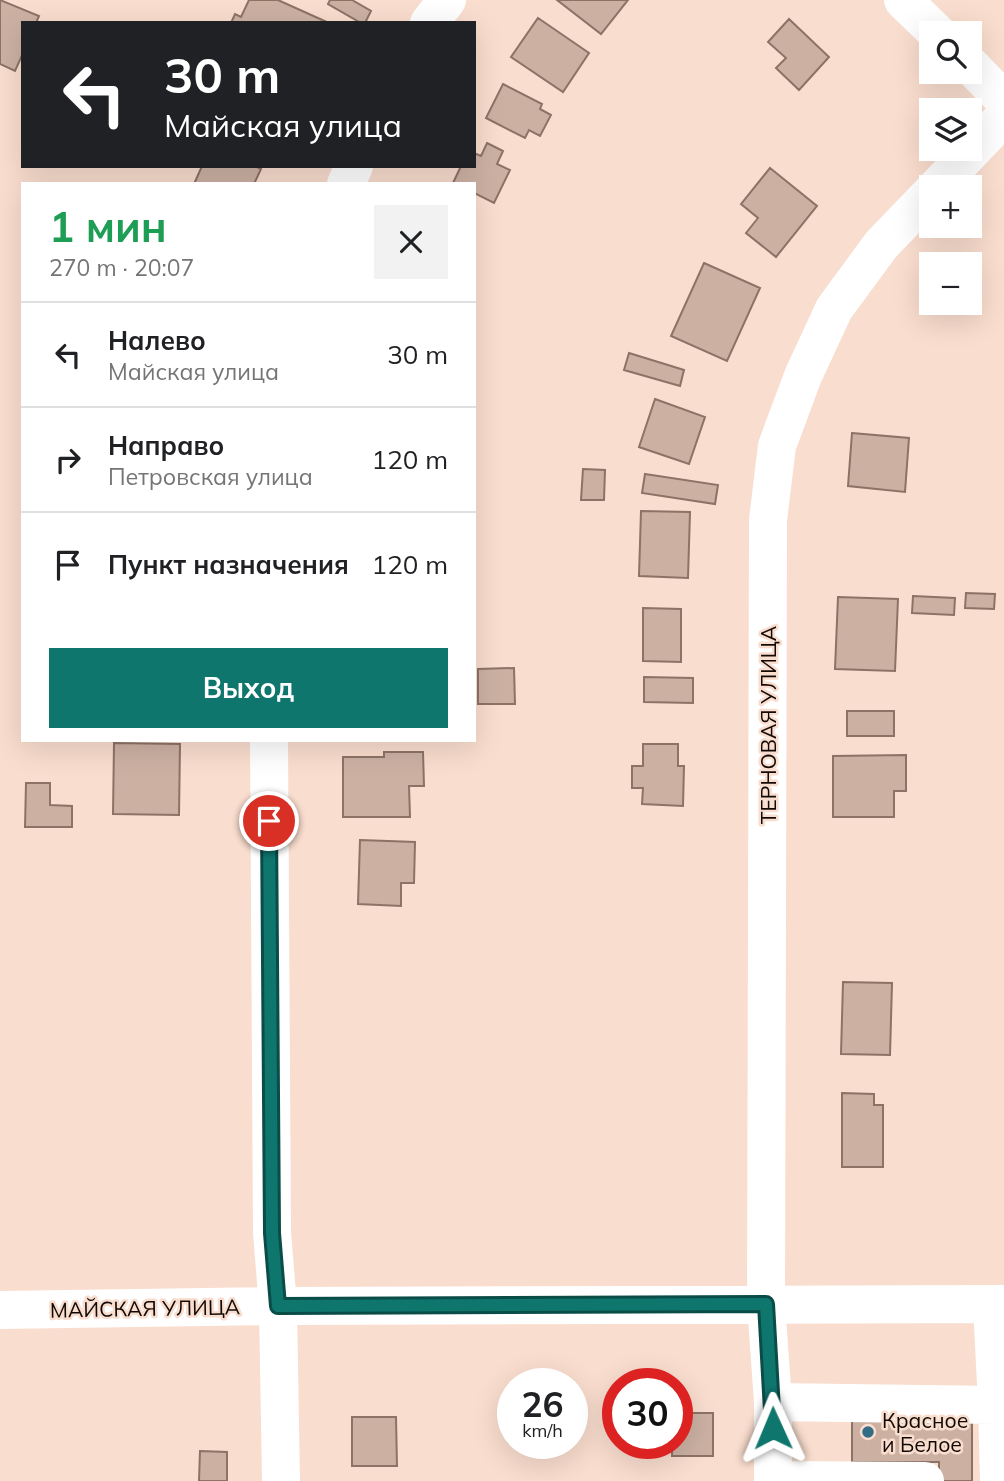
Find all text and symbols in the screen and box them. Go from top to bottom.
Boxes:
map controls [919,21,982,315]
button: search [919,21,982,84]
text: 30 m [164,44,280,105]
icon: left [49,49,140,140]
button: layers [919,98,982,161]
text: Майская улица [164,105,402,145]
button: + [919,175,982,238]
text: 1 мин [49,200,167,253]
button: close [374,205,448,279]
button: − [919,252,982,315]
text: 270 m · 20:07 [49,253,194,282]
text: Налево [108,324,206,357]
icon: left [49,336,87,374]
text: 30 m [387,338,448,371]
text: Майская улица [108,357,279,386]
text: Направо [108,429,224,462]
icon: right [49,441,87,479]
text: 120 m [372,443,448,476]
text: Петровская улица [108,462,313,491]
icon: arrive [49,546,87,584]
text: Пункт назначения [108,548,349,581]
text: 120 m [372,548,448,581]
street label: ТЕРНОВАЯ УЛИЦА [755,625,781,824]
button: Выход [49,648,448,728]
pin [239,791,299,851]
icon: arrive [250,802,288,840]
street label: МАЙСКАЯ УЛИЦА [50,1293,241,1323]
speed limit sign: 30 [602,1368,693,1459]
text: 26 [521,1382,564,1426]
position arrow [736,1391,810,1465]
place label: Красное и Белое [882,1407,968,1457]
text: km/h [522,1419,563,1442]
marker: Красное и Белое [860,1424,876,1440]

